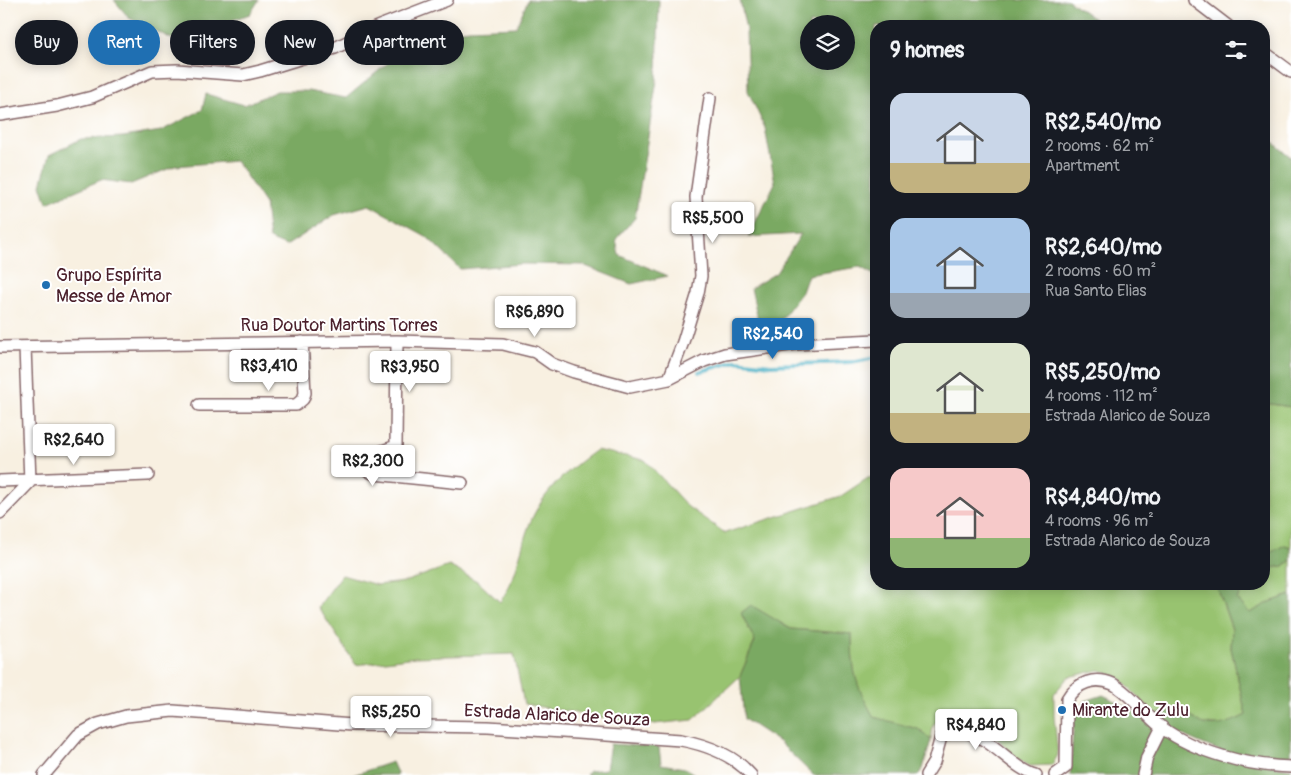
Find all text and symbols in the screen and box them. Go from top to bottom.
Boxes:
map controls [800,15,855,70]
button: layers [800,15,855,70]
chip: Buy [15,20,78,65]
chip: Rent [88,20,160,65]
chip: Filters [170,20,255,65]
chip: New [265,20,334,65]
chip: Apartment [344,20,464,65]
icon: filters [1222,36,1250,64]
text: 9 homes [890,37,964,64]
text: R$2,540/mo [1045,109,1161,136]
icon: home [930,113,990,173]
text: 2 rooms · 62 m² [1045,136,1154,156]
text: Apartment [1045,156,1120,176]
pin: R$5,500 [667,202,759,244]
text: R$5,500 [682,208,744,228]
text: R$2,640/mo [1045,234,1162,261]
icon: home [930,238,990,298]
text: 2 rooms · 60 m² [1045,261,1156,281]
place label: Grupo Espírita Messe de Amor [56,264,172,308]
marker: Grupo Espírita Messe de Amor [40,279,52,291]
text: Rua Santo Elias [1045,281,1147,301]
pin: R$6,890 [489,296,581,338]
text: R$6,890 [506,302,564,322]
street label: Rua Doutor Martins Torres [240,314,438,337]
pin: R$2,540 [727,318,819,360]
text: R$2,540 [743,324,803,344]
pin: R$3,410 [223,350,315,392]
pin: R$3,950 [364,350,456,393]
text: R$3,410 [240,356,298,376]
text: R$3,950 [381,357,439,377]
text: R$5,250/mo [1045,359,1160,386]
icon: home [930,363,990,423]
text: 4 rooms · 112 m² [1045,386,1158,406]
text: Estrada Alarico de Souza [1045,406,1210,426]
pin: R$2,640 [28,424,120,466]
text: R$2,640 [44,430,104,450]
pin: R$2,300 [327,444,419,487]
text: R$2,300 [342,451,404,471]
text: R$4,840/mo [1045,484,1161,511]
icon: home [930,488,990,548]
text: 4 rooms · 96 m² [1045,511,1154,531]
text: Estrada Alarico de Souza [1045,531,1210,551]
pin: R$5,250 [345,696,437,738]
street label: Estrada Alarico de Souza [464,699,650,732]
place label: Mirante do Zulu [1072,699,1189,722]
text: R$5,250 [361,702,421,722]
marker: Mirante do Zulu [1056,704,1068,716]
pin: R$4,840 [930,708,1022,751]
text: R$4,840 [946,715,1006,735]

